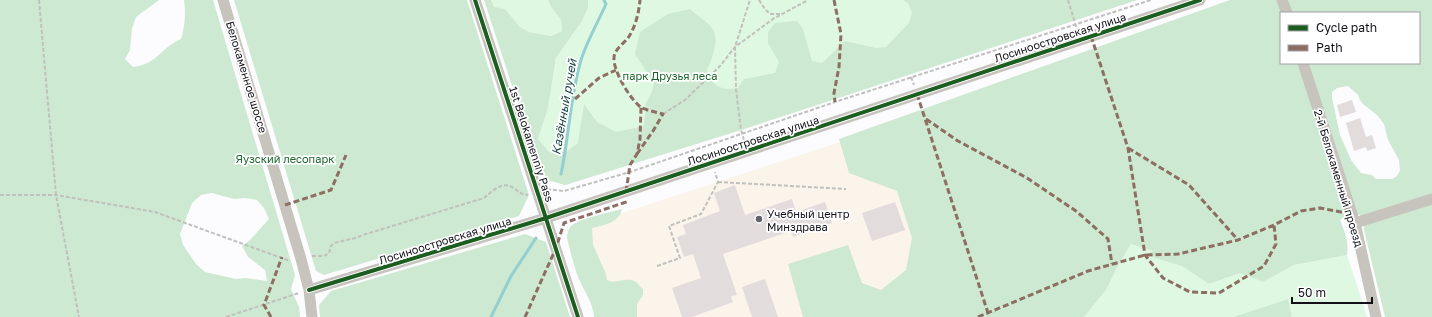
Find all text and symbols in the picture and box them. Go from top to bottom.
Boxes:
street label: Лосиноостровская улица [992,10,1128,64]
legend [1280,12,1420,64]
street label: Белокаменное шоссе [224,19,270,135]
text: Cycle path [1316,20,1377,35]
text: Path [1316,40,1343,55]
water label: Казённый ручей [548,57,580,156]
park label: парк Друзья леса [623,69,717,82]
street label: 1st Belokamenniy Pass [507,85,557,204]
street label: 2-й Белокаменный проезд [1312,108,1366,249]
street label: Лосиноостровская улица [685,113,821,167]
park label: Яузский лесопарк [235,152,335,165]
place label: Учебный центр Минздрава [767,207,850,233]
street label: Лосиноостровская улица [377,214,513,266]
marker: Учебный центр Минздрава [754,214,764,224]
scale bar [1292,279,1372,305]
text: 50 m [1298,285,1326,300]

